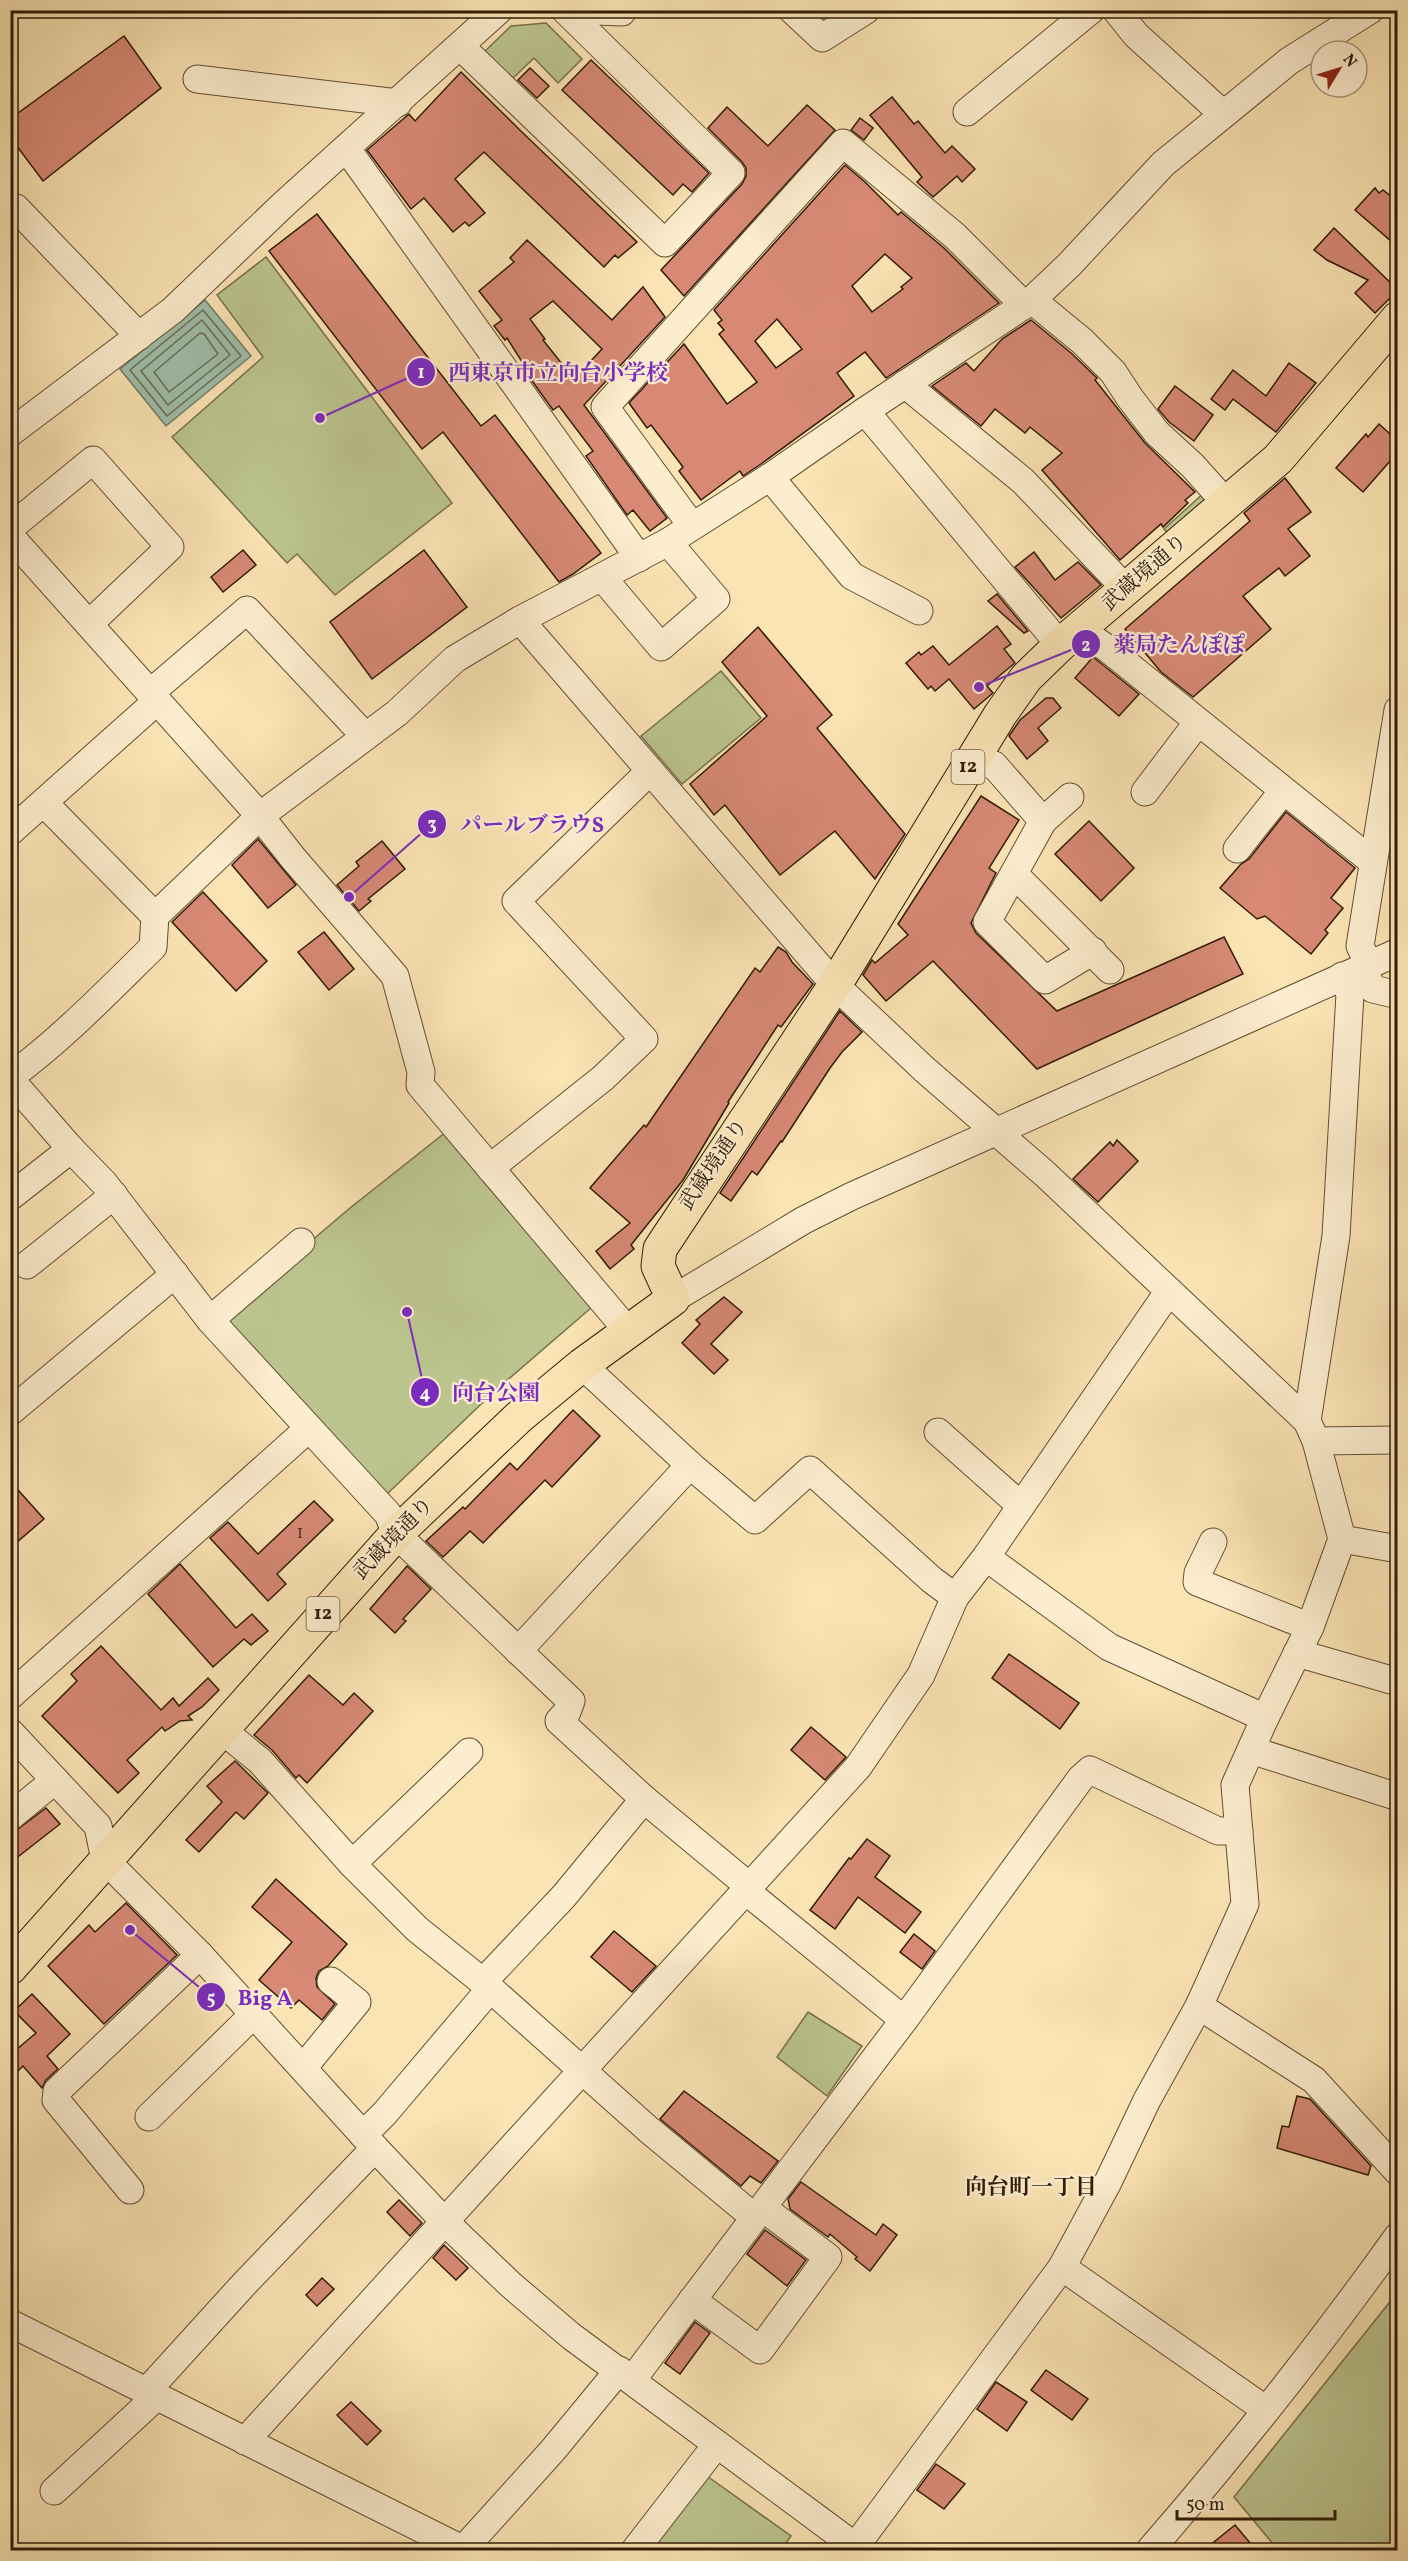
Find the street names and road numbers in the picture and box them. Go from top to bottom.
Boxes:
street label: 武蔵境通り [1096,528,1194,618]
road number: 12 [952,750,984,784]
street label: 武蔵境通り [673,1113,755,1217]
street label: 武蔵境通り [347,1491,441,1587]
road number: 12 [306,1597,340,1631]

